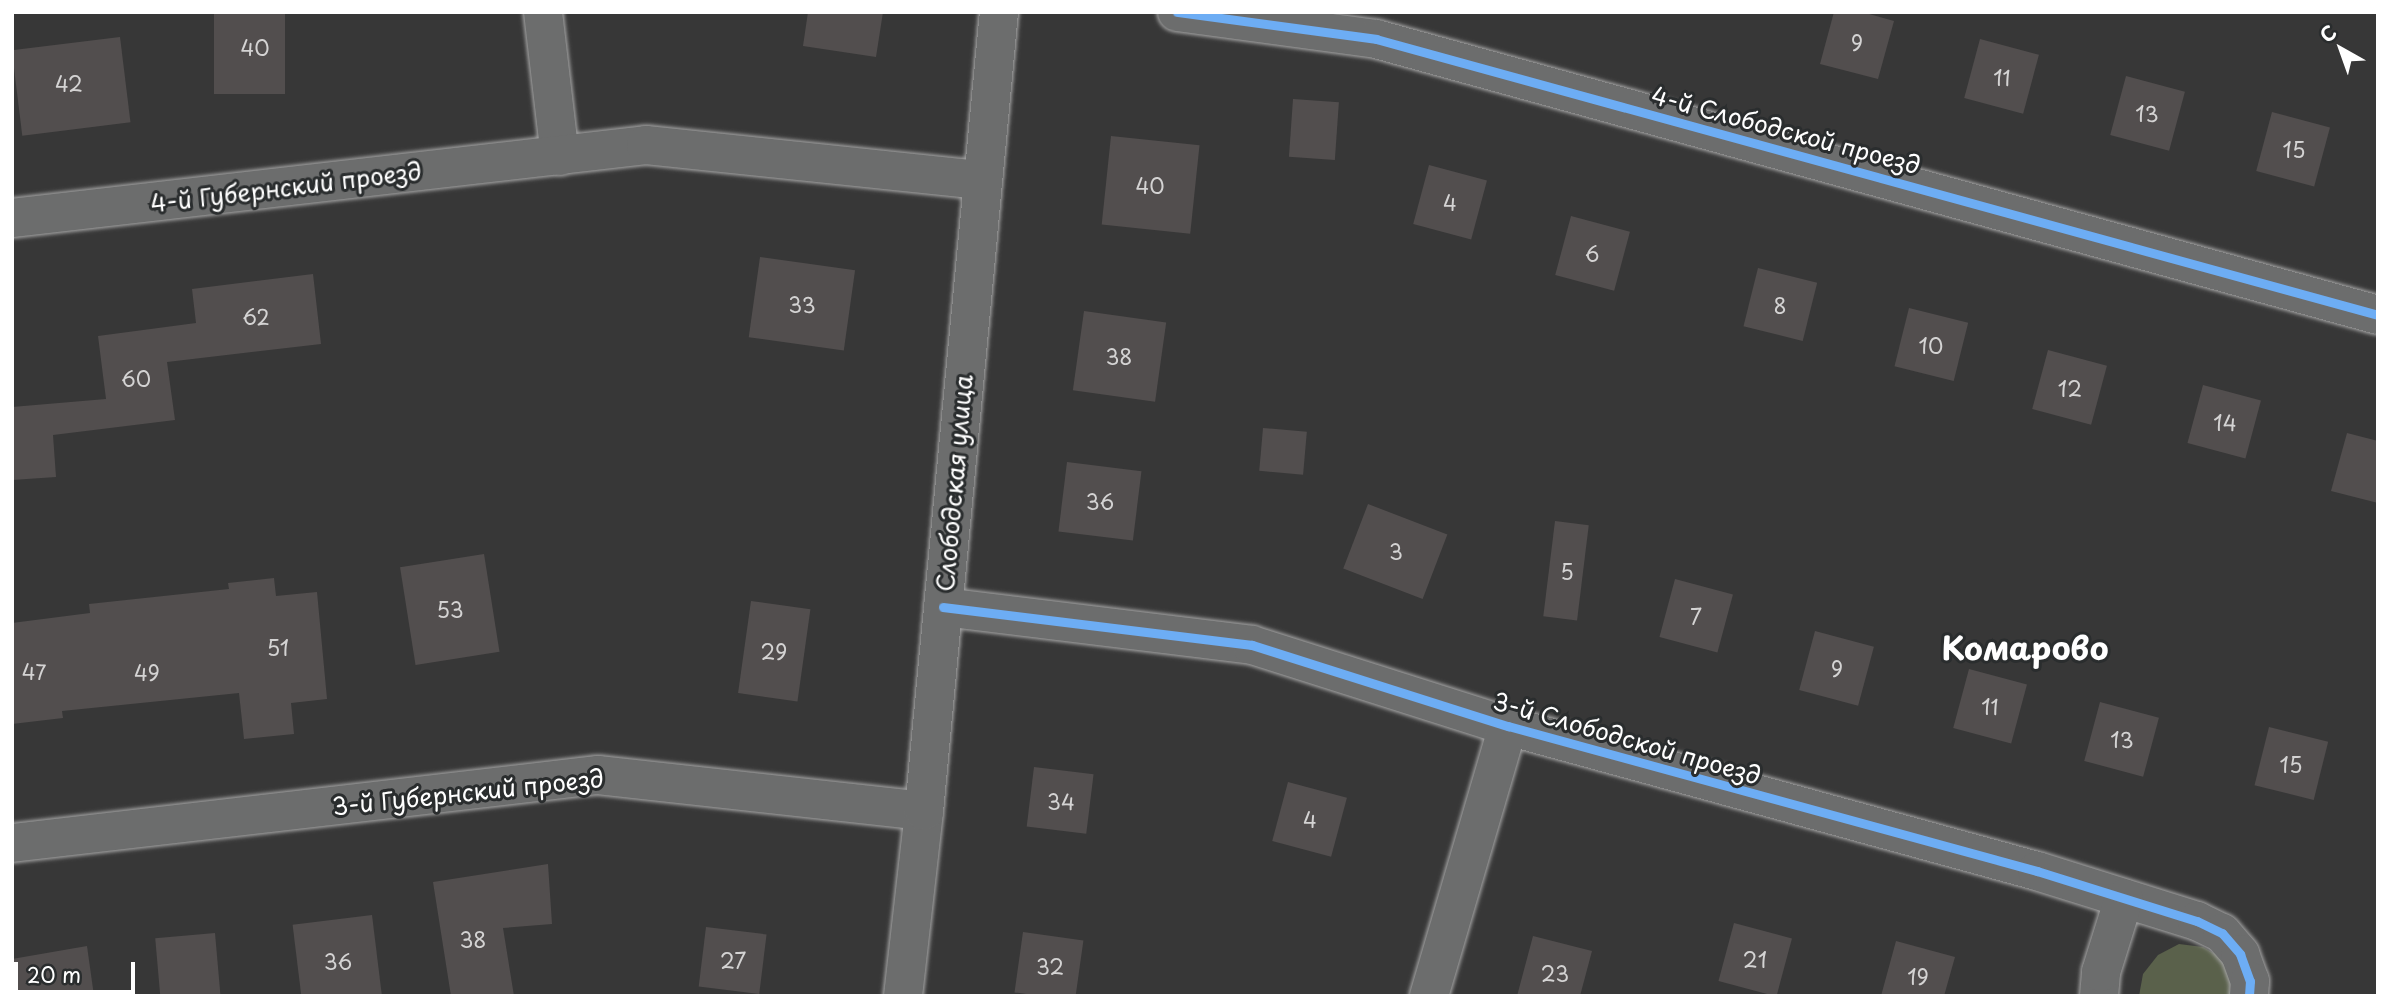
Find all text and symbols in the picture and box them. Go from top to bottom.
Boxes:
north arrow [2306,14,2376,84]
text: С [2313,18,2342,48]
house number: 9 [1851,29,1863,55]
house number: 40 [240,34,270,60]
house number: 11 [1993,64,2011,90]
house number: 42 [55,70,83,96]
street label: 4-й Слободской проезд [1648,80,1924,180]
house number: 13 [2135,100,2159,126]
house number: 15 [2283,136,2305,162]
street label: 4-й Губернский проезд [149,156,423,218]
house number: 40 [1135,172,1165,198]
house number: 4 [1443,189,1457,215]
house number: 6 [1585,240,1599,266]
house number: 33 [788,291,816,317]
house number: 8 [1773,292,1787,318]
house number: 62 [242,303,270,329]
house number: 10 [1919,332,1943,358]
house number: 38 [1106,343,1132,369]
house number: 60 [121,365,151,391]
street label: Слободская улица [930,373,978,593]
house number: 12 [2058,375,2082,401]
house number: 14 [2213,409,2237,435]
house number: 36 [1086,488,1114,514]
house number: 3 [1389,538,1403,564]
house number: 5 [1560,558,1574,584]
house number: 53 [436,596,464,622]
house number: 7 [1690,603,1702,629]
district label: Комарово [1942,628,2108,666]
house number: 51 [267,634,289,660]
house number: 29 [761,638,787,664]
house number: 9 [1831,655,1843,681]
house number: 47 [22,658,46,684]
house number: 49 [134,659,160,685]
street label: 3-й Слободской проезд [1490,686,1764,790]
house number: 11 [1981,693,1999,719]
house number: 13 [2110,726,2134,752]
house number: 15 [2280,751,2302,777]
street label: 3-й Губернский проезд [331,763,605,821]
house number: 34 [1047,788,1075,814]
house number: 4 [1303,806,1317,832]
house number: 38 [460,926,486,952]
house number: 21 [1743,946,1767,972]
house number: 27 [720,947,746,973]
scale bar [18,948,138,992]
house number: 36 [324,948,352,974]
house number: 32 [1036,953,1064,979]
text: 20 m [27,958,81,990]
house number: 23 [1541,960,1569,986]
house number: 19 [1907,963,1929,989]

